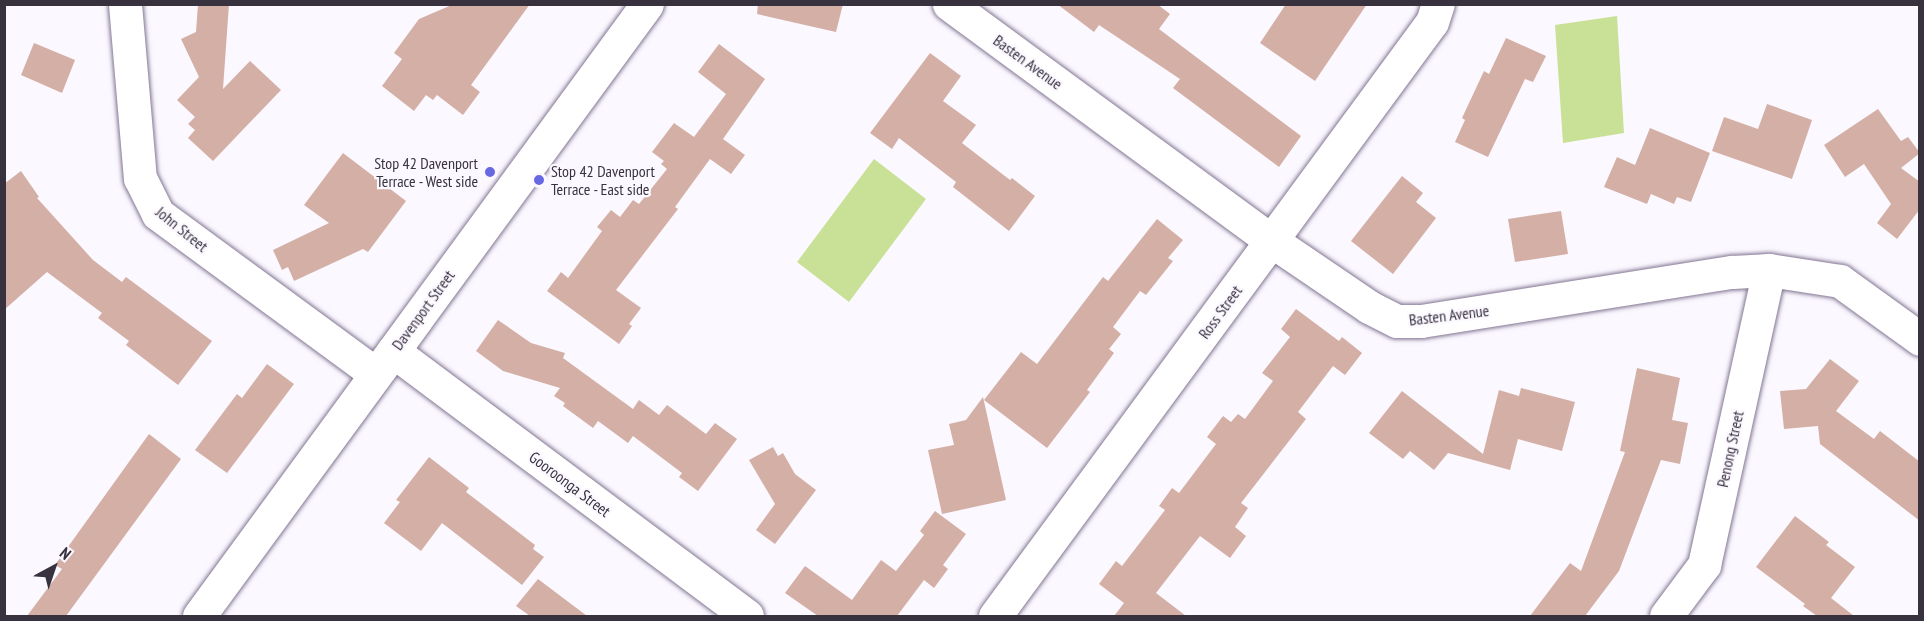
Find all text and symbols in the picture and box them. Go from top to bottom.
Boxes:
street label: Basten Avenue [990,30,1066,94]
place label: Stop 42 Davenport Terrace - West side [374,153,478,191]
place label: Stop 42 Davenport Terrace - East side [551,161,655,199]
marker: Stop 42 Davenport Terrace - West side [483,165,497,179]
marker: Stop 42 Davenport Terrace - East side [532,173,546,187]
street label: John Street [152,202,212,256]
street label: Davenport Street [388,266,458,354]
street label: Ross Street [1194,282,1246,342]
street label: Basten Avenue [1408,301,1490,329]
street label: Penong Street [1713,409,1747,489]
street label: Gooroonga Street [526,447,614,521]
north arrow [24,537,84,597]
text: N [56,543,75,564]

